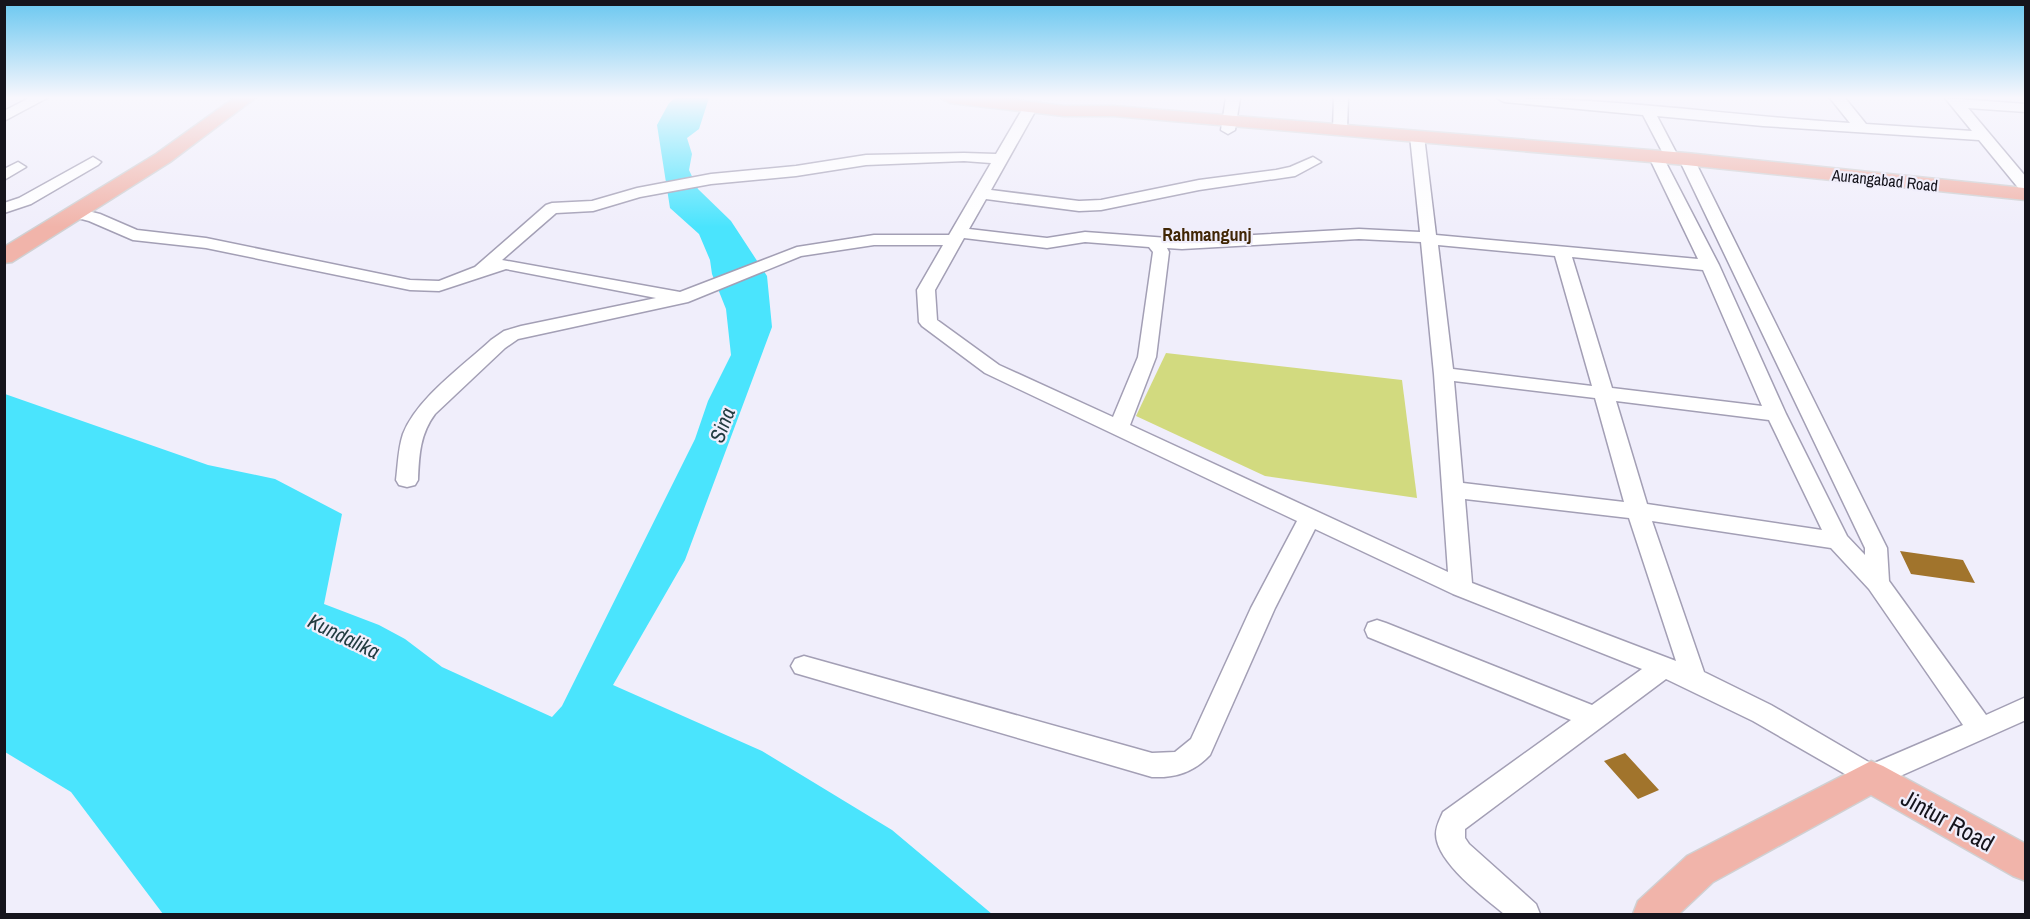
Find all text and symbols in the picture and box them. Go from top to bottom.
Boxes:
street label: Aurangabad Road [1830,163,1939,197]
district label: Rahmangunj [1162,222,1252,247]
water label: Sina [702,403,742,447]
water label: Kundalika [303,606,385,666]
street label: Jintur Road [1896,781,2000,859]

